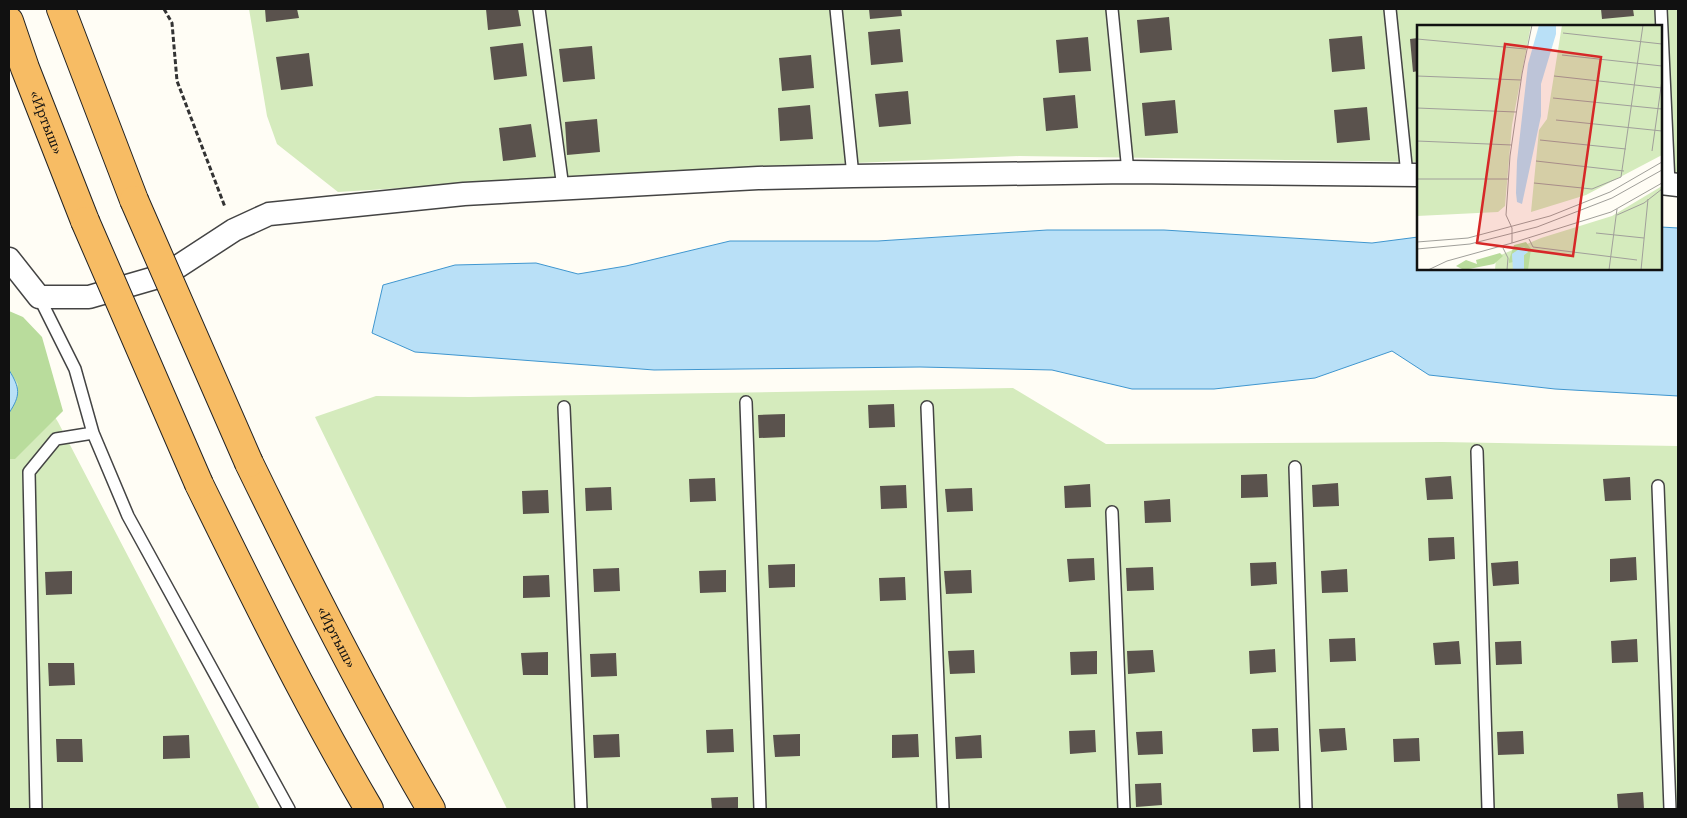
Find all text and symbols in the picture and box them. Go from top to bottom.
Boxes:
inset map [1417,25,1662,270]
street label: «Иртыш» [27,88,66,157]
street label: «Иртыш» [314,604,359,671]

